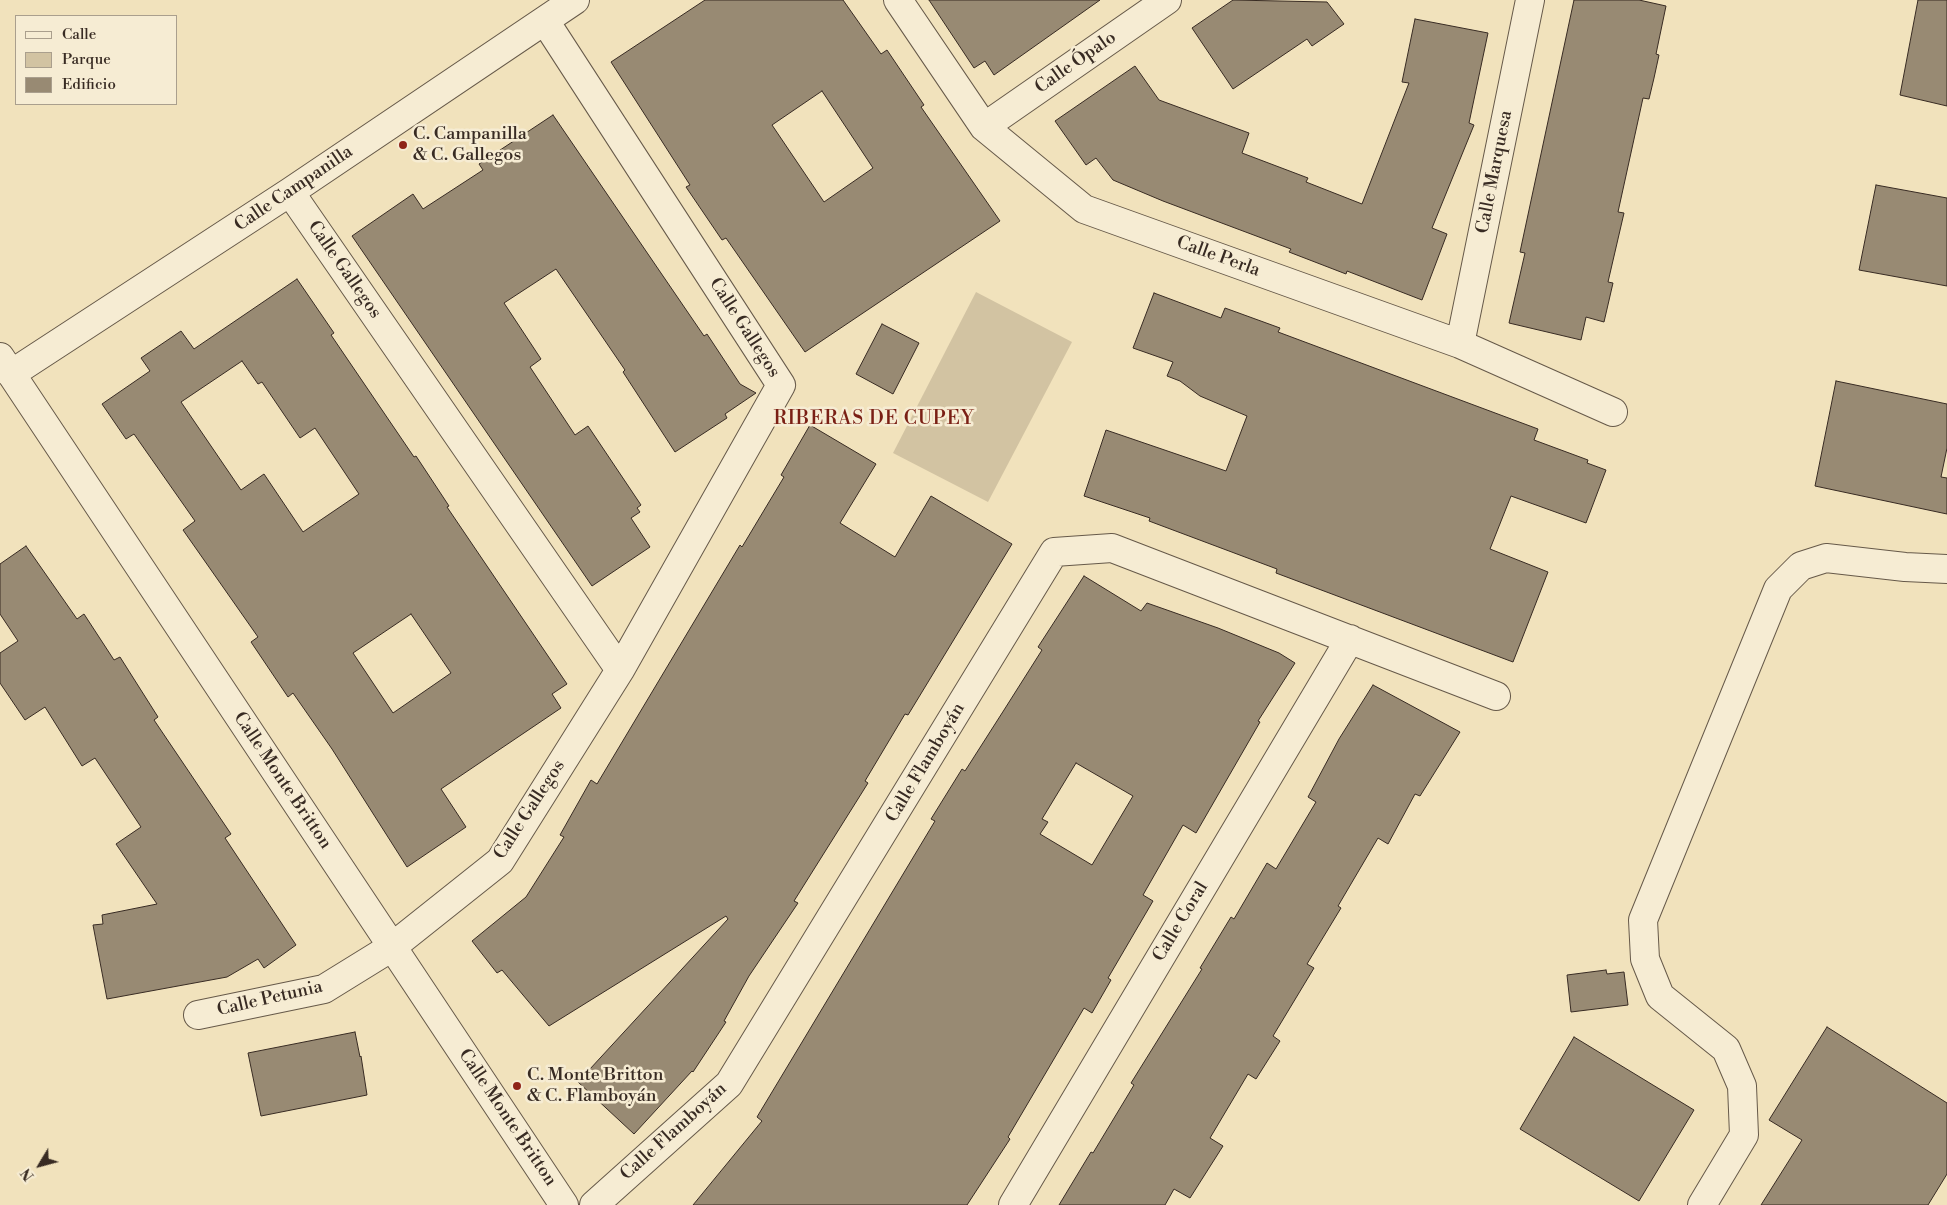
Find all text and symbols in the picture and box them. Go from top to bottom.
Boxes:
legend [15,15,178,105]
text: Calle [62,25,96,44]
street label: Calle Ópalo [1031,27,1121,99]
text: Parque [62,50,111,69]
text: Edificio [62,75,116,94]
street label: Calle Marquesa [1472,109,1518,235]
place label: C. Campanilla & C. Gallegos [413,124,527,166]
marker: C. Campanilla & C. Gallegos [397,139,409,151]
street label: Calle Campanilla [231,141,357,237]
street label: Calle Gallegos [302,217,386,323]
street label: Calle Perla [1173,232,1263,282]
street label: Calle Gallegos [704,274,784,382]
district label: RIBERAS DE CUPEY [772,408,976,430]
street label: Calle Flamboyán [882,699,970,827]
street label: Calle Monte Britton [228,708,336,854]
street label: Calle Gallegos [490,756,570,864]
street label: Calle Coral [1149,878,1213,966]
street label: Calle Petunia [215,976,325,1022]
street label: Calle Monte Britton [453,1045,561,1191]
place label: C. Monte Britton & C. Flamboyán [527,1065,663,1108]
street label: Calle Flamboyán [616,1079,732,1185]
marker: C. Monte Britton & C. Flamboyán [511,1080,523,1092]
north arrow [15,1140,65,1190]
text: N [18,1164,39,1184]

